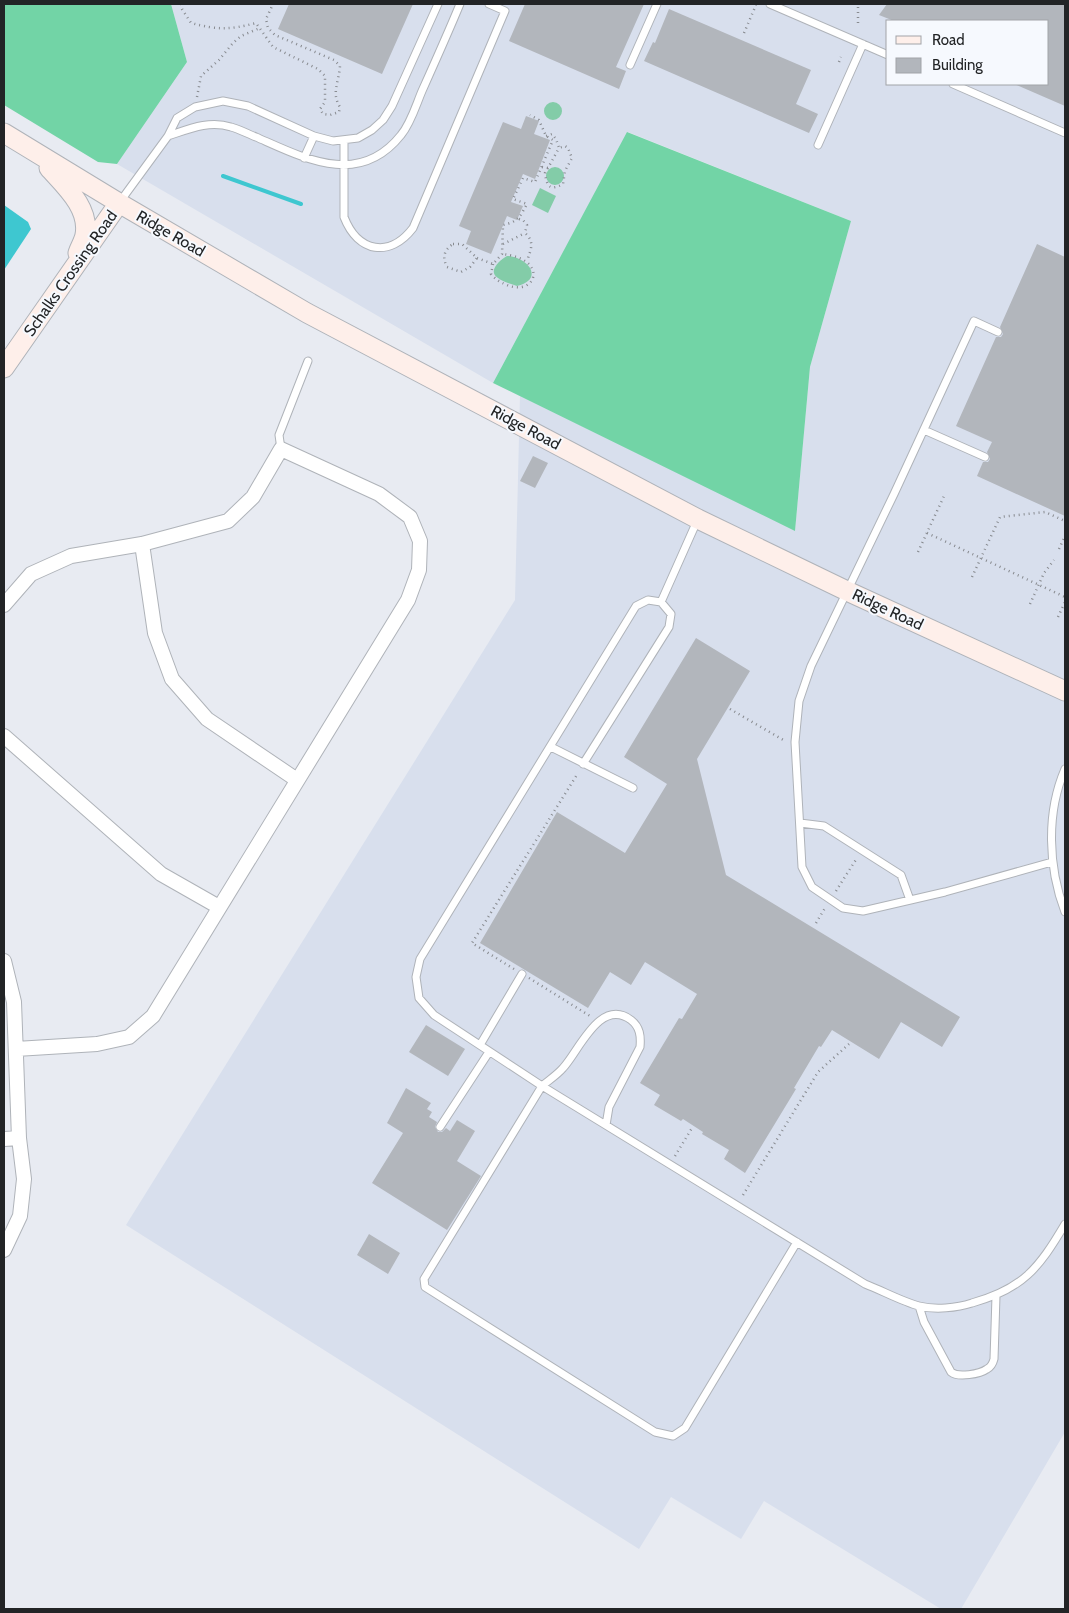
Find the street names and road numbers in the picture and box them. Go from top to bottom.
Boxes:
street label: Ridge Road [133,206,209,261]
street label: Schalks Crossing Road [20,207,121,340]
street label: Ridge Road [488,401,564,454]
street label: Ridge Road [849,585,926,634]

